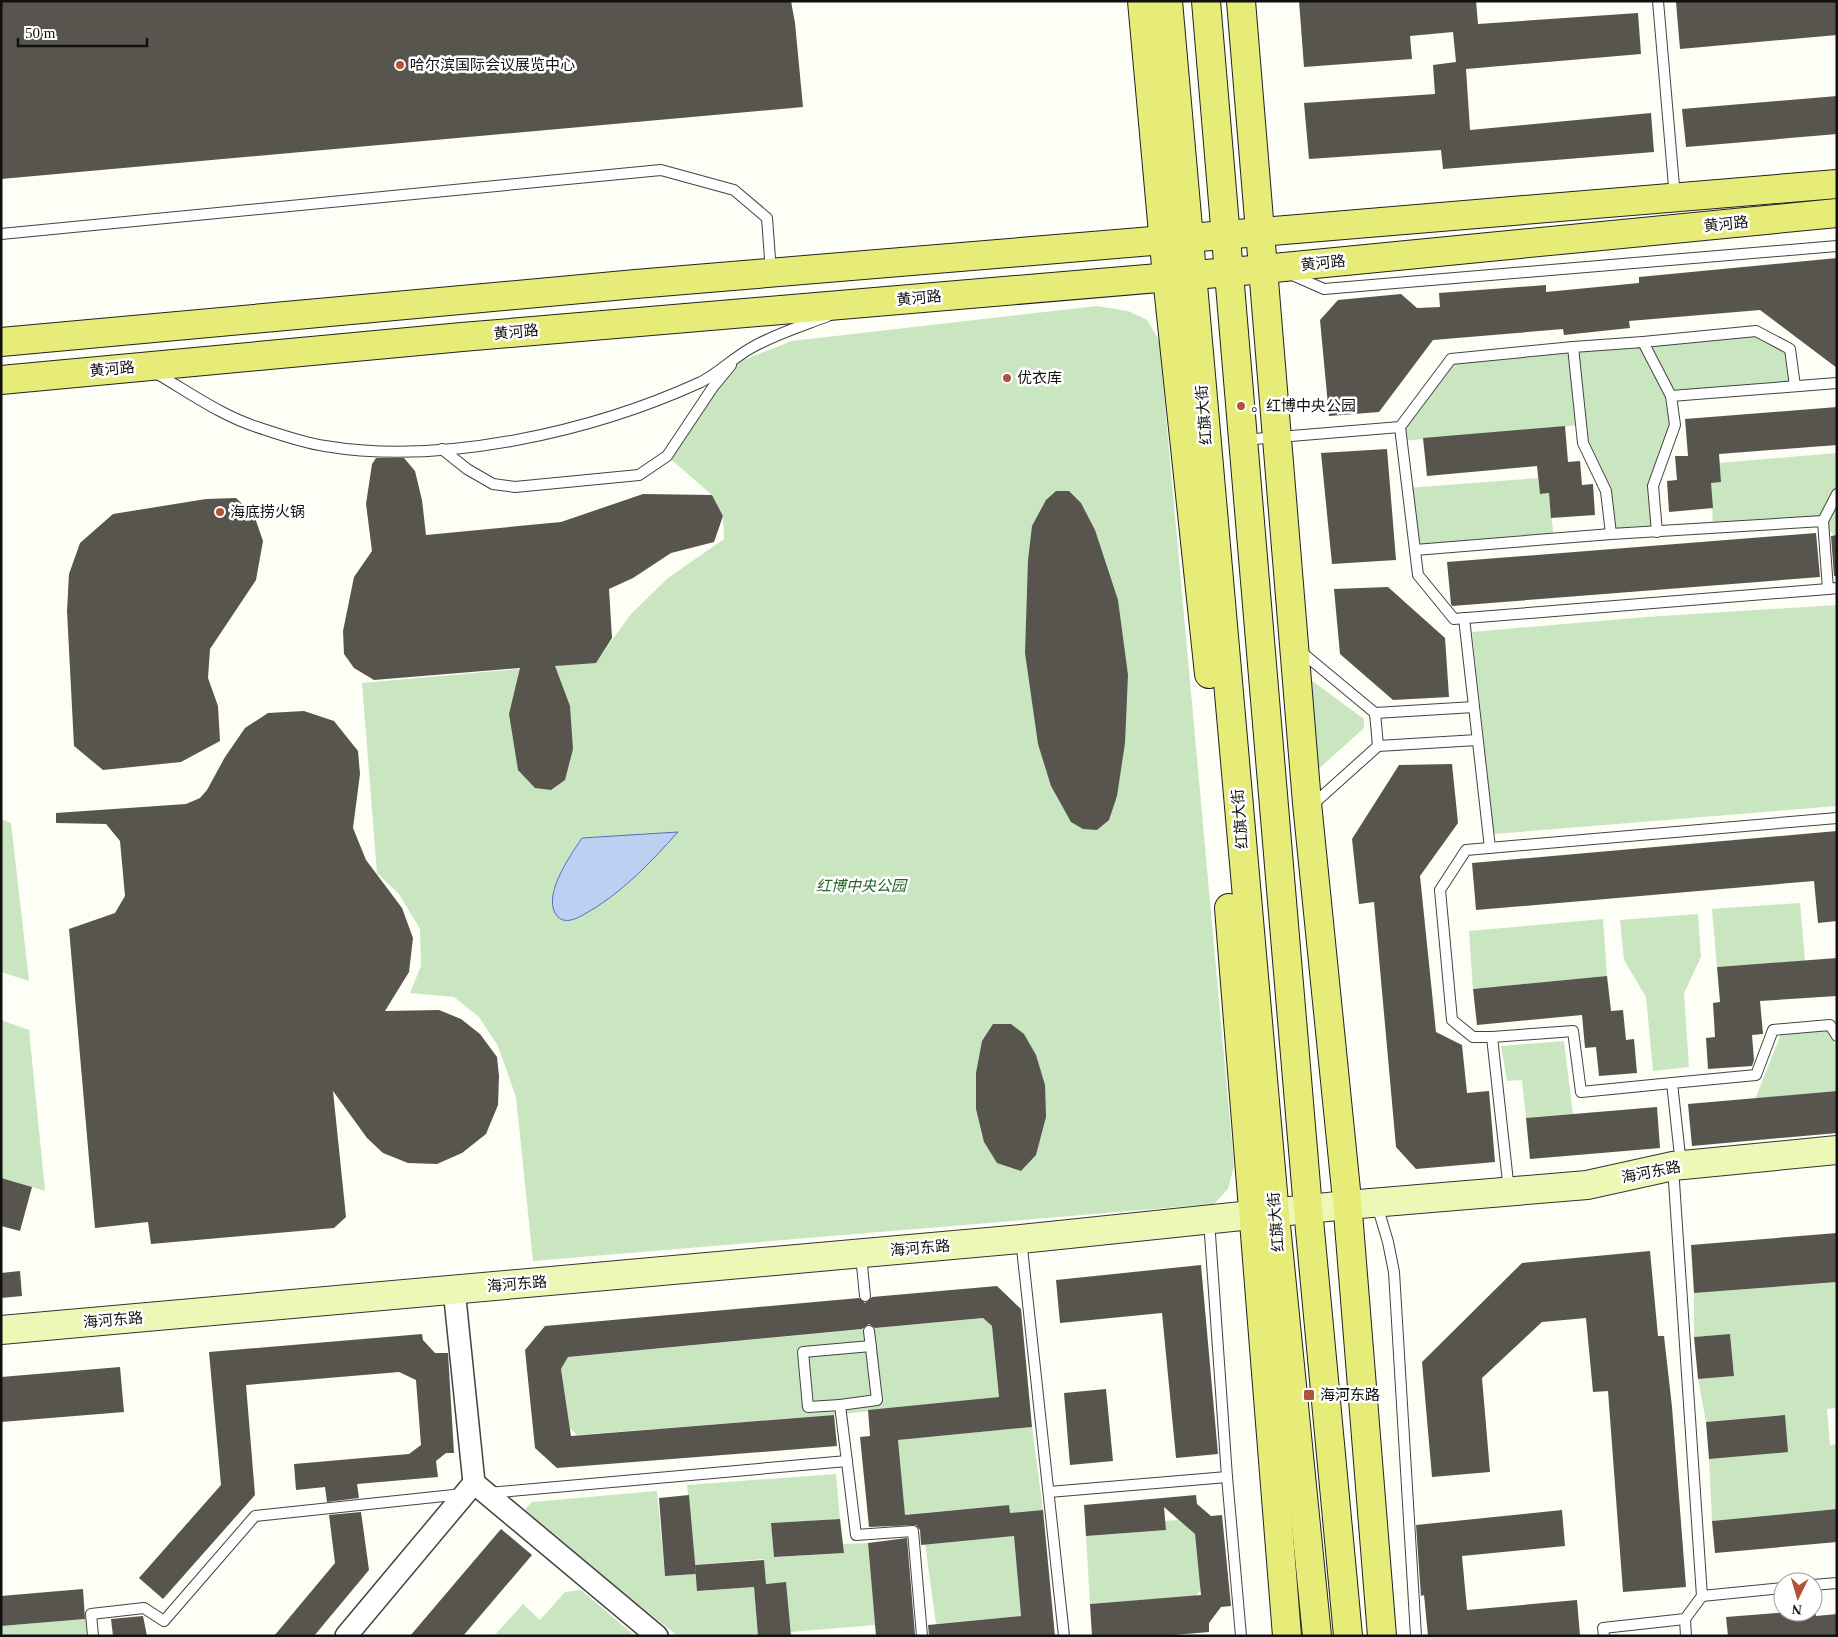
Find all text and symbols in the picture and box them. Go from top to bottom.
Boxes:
scale bar [18,15,146,47]
text: 50 m [25,25,56,41]
place label: 哈尔滨国际会议展览中心 [410,56,575,73]
marker: 哈尔滨国际会议展览中心 [394,59,406,71]
street label: 黄河路 [1703,214,1749,234]
street label: 黄河路 [1300,253,1346,273]
street label: 黄河路 [896,288,942,308]
street label: 黄河路 [493,322,539,342]
street label: 黄河路 [89,359,135,379]
place label: 优衣库 [1017,369,1062,386]
marker: 优衣库 [1001,372,1013,384]
street label: 红旗大街 [1193,384,1215,446]
place label: 。红博中央公园 [1251,397,1356,414]
marker: 。红博中央公园 [1235,400,1247,412]
place label: 海底捞火锅 [230,504,305,520]
marker: 海底捞火锅 [214,506,226,518]
street label: 红旗大街 [1229,788,1251,850]
park label: 红博中央公园 [816,878,908,894]
street label: 海河东路 [1620,1158,1682,1186]
street label: 红旗大街 [1265,1191,1287,1253]
street label: 海河东路 [889,1237,951,1259]
street label: 海河东路 [486,1273,548,1295]
street label: 海河东路 [82,1309,144,1331]
place label: 海河东路 [1320,1387,1380,1403]
marker: 海河东路 [1302,1388,1316,1402]
north arrow [1773,1572,1823,1622]
text: N [1791,1602,1803,1617]

